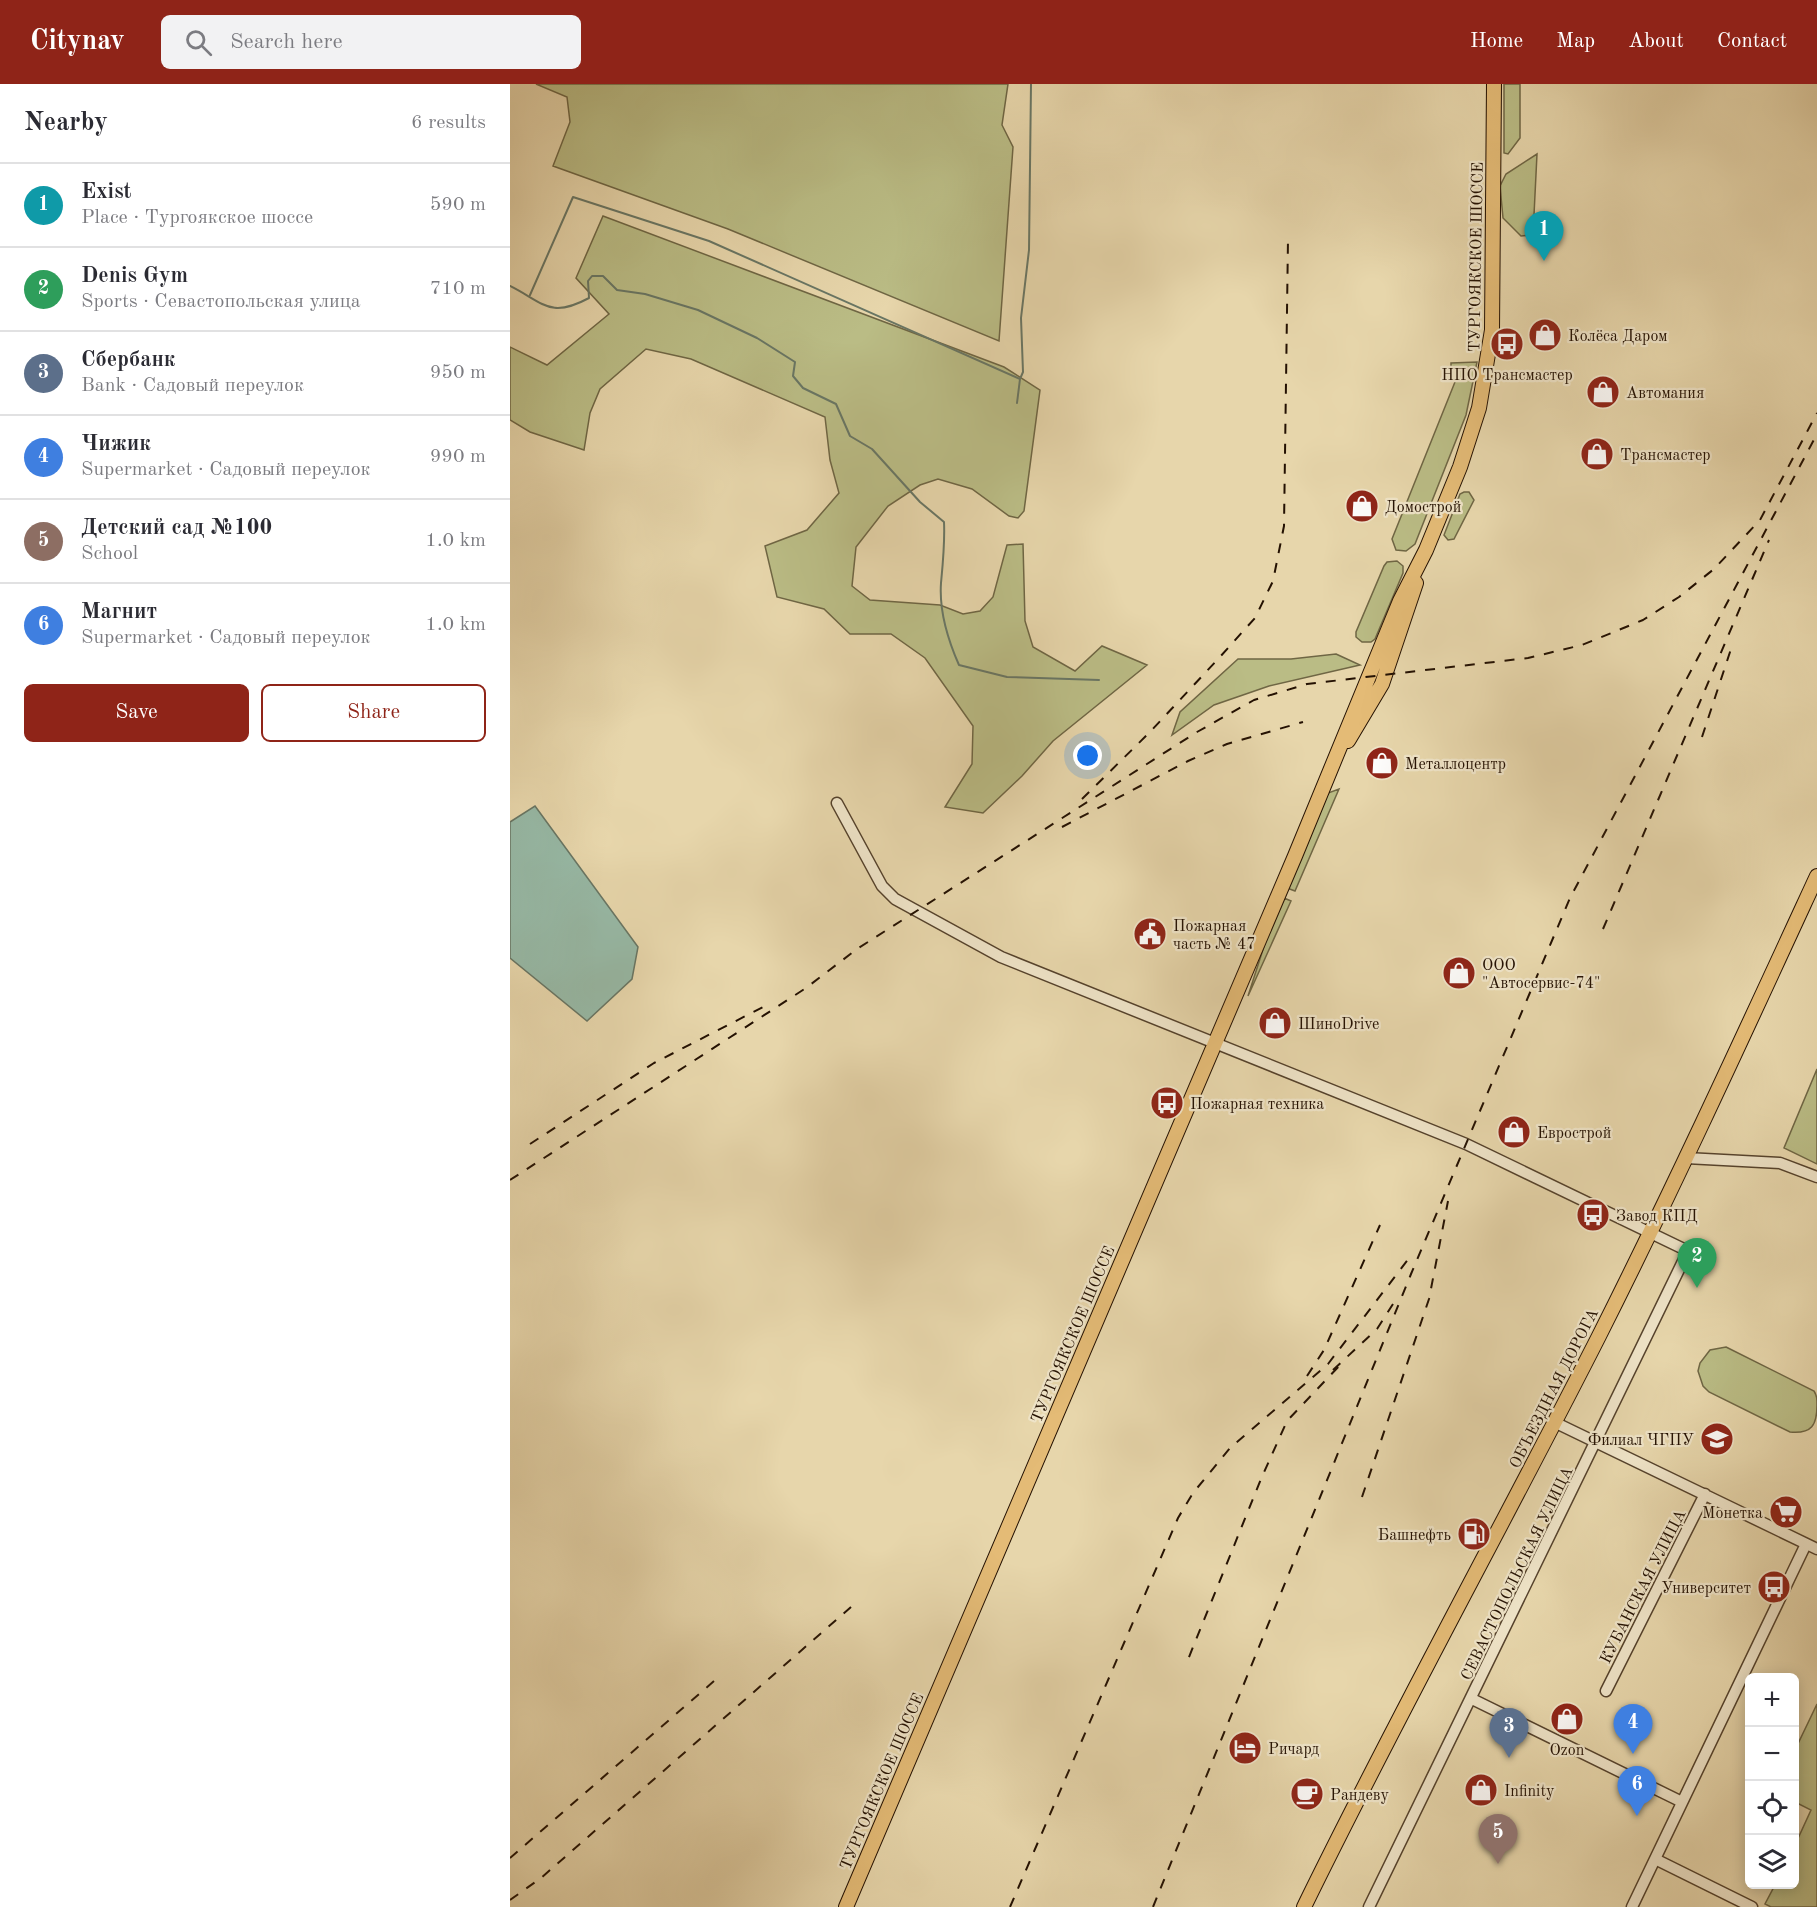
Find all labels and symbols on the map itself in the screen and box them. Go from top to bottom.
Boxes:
street label: ТУРГОЯКСКОЕ ШОССЕ [1467,162,1487,352]
pin: 1 [1524,212,1564,261]
shop icon: Колёса Даром [1527,317,1563,353]
bus stop icon: НПО Трансмастер [1489,326,1525,362]
place label: Колёса Даром [1568,329,1668,345]
place label: НПО Трансмастер [1441,368,1573,384]
shop icon: Автомания [1585,374,1621,410]
place label: Автомания [1626,386,1704,402]
shop icon: Трансмастер [1579,436,1615,472]
place label: Трансмастер [1620,448,1711,464]
shop icon: Домострой [1344,488,1380,524]
place label: Домострой [1385,500,1461,516]
your location [1073,741,1102,770]
shop icon: Металлоцентр [1364,745,1400,781]
place label: Металлоцентр [1405,757,1506,773]
public building icon: Пожарная часть № 47 [1132,916,1168,952]
place label: Пожарная часть № 47 [1173,919,1256,953]
shop icon: ООО "Автосервис-74" [1441,955,1477,991]
place label: ООО "Автосервис-74" [1482,958,1600,992]
shop icon: ШиноDrive [1257,1005,1293,1041]
place label: ШиноDrive [1298,1017,1379,1033]
bus stop icon: Пожарная техника [1149,1085,1185,1121]
place label: Пожарная техника [1190,1097,1324,1113]
shop icon: Еврострой [1496,1114,1532,1150]
place label: Еврострой [1537,1126,1611,1142]
bus stop icon: Завод КПД [1575,1197,1611,1233]
place label: Завод КПД [1616,1209,1698,1225]
pin: 2 [1678,1238,1716,1288]
street label: ТУРГОЯКСКОЕ ШОССЕ [1029,1244,1118,1425]
street label: ОБЪЕЗДНАЯ ДОРОГА [1507,1306,1602,1471]
school or university icon: Филиал ЧГПУ [1699,1421,1735,1457]
place label: Филиал ЧГПУ [1588,1433,1694,1449]
street label: СЕВАСТОПОЛЬСКАЯ УЛИЦА [1459,1465,1577,1683]
supermarket icon: Монетка [1768,1494,1804,1530]
place label: Монетка [1702,1506,1763,1522]
street label: КУБАНСКАЯ УЛИЦА [1598,1507,1690,1666]
fuel station icon: Башнефть [1456,1516,1492,1552]
place label: Башнефть [1378,1528,1451,1544]
bus stop icon: Университет [1756,1569,1792,1605]
place label: Университет [1661,1581,1751,1597]
street label: ТУРГОЯКСКОЕ ШОССЕ [838,1691,927,1872]
shop icon: Ozon [1549,1701,1585,1737]
pin: 4 [1614,1704,1652,1754]
pin: 3 [1490,1708,1528,1758]
hotel icon: Ричард [1227,1730,1263,1766]
place label: Ричард [1268,1742,1319,1758]
place label: Ozon [1550,1743,1585,1759]
pin: 6 [1618,1766,1656,1816]
shop icon: Infinity [1463,1772,1499,1808]
cafe icon: Рандеву [1289,1776,1325,1812]
place label: Infinity [1504,1784,1555,1800]
place label: Рандеву [1330,1788,1389,1804]
pin: 5 [1478,1814,1518,1864]

